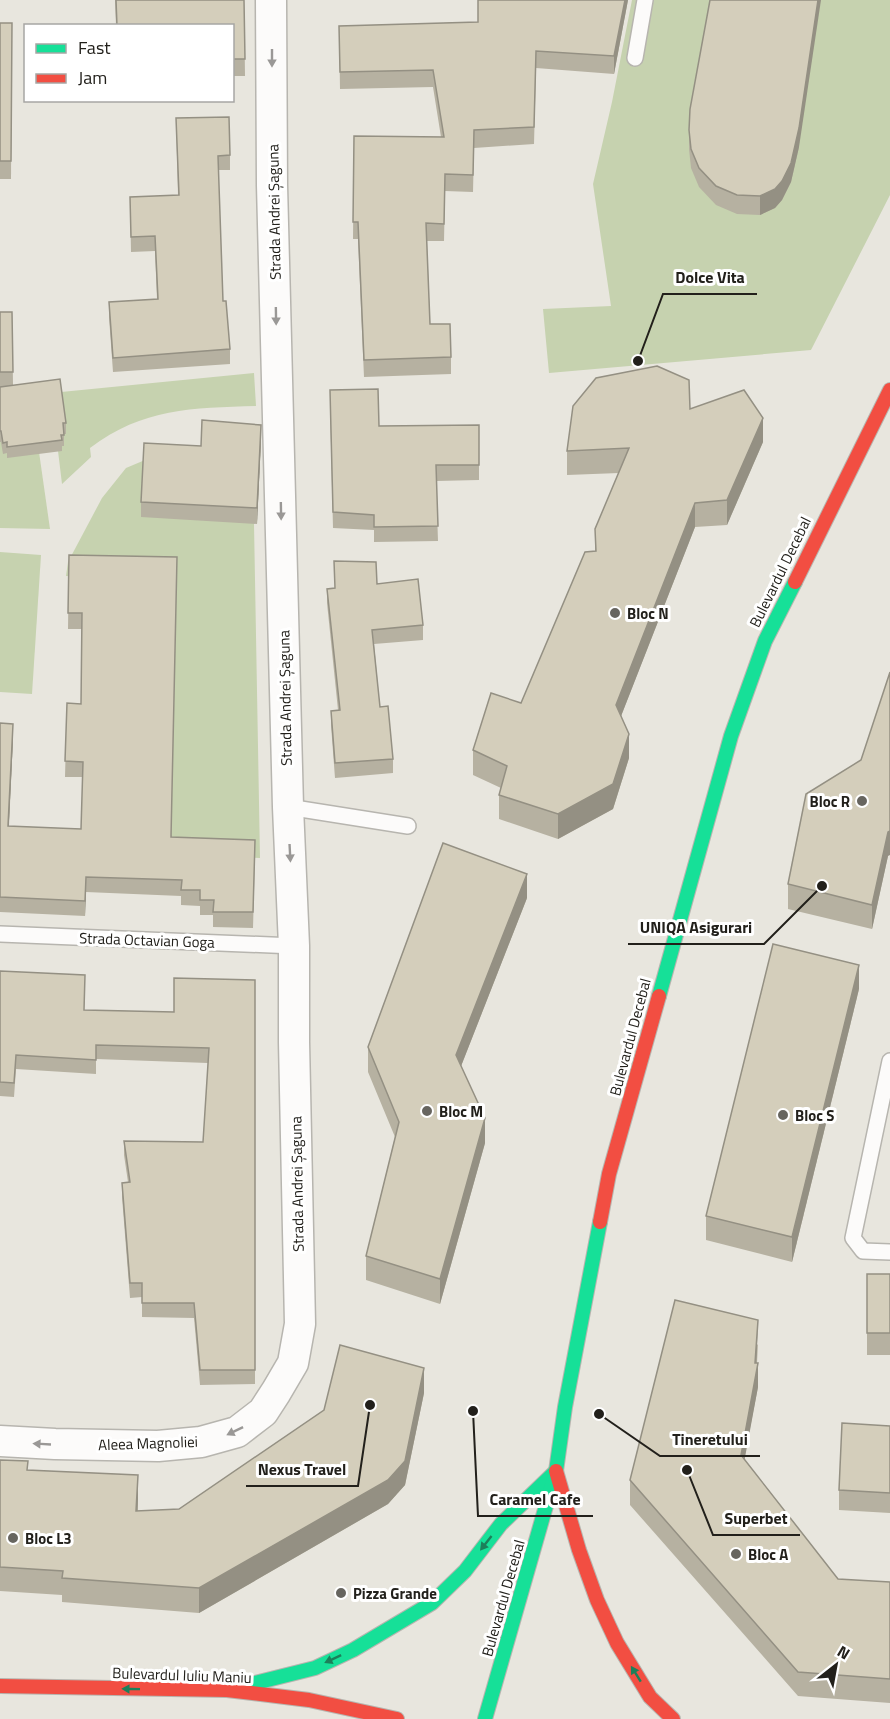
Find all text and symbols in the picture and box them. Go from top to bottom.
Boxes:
legend [24,24,234,102]
text: Fast [78,34,111,61]
one-way arrow [267,49,277,68]
text: Jam [78,64,107,91]
street label: Strada Andrei Șaguna [261,143,287,280]
callout: Dolce Vita [663,260,757,294]
text: Dolce Vita [675,265,745,289]
one-way arrow [271,307,281,326]
one-way arrow [276,502,285,521]
street label: Bulevardul Decebal [743,513,817,631]
place label: Bloc N [627,602,669,625]
marker: Bloc N [608,606,622,620]
street label: Strada Andrei Șaguna [272,629,298,766]
place label: Bloc R [810,790,850,813]
marker: Bloc R [855,794,869,808]
one-way arrow [285,844,294,863]
callout: UNIQA Asigurari [628,910,764,944]
text: UNIQA Asigurari [640,915,752,939]
street label: Strada Octavian Goga [79,926,216,954]
street label: Bulevardul Decebal [603,976,657,1098]
place label: Bloc M [439,1100,483,1123]
marker: Bloc M [420,1104,434,1118]
place label: Bloc S [795,1104,834,1127]
marker: Bloc S [776,1108,790,1122]
street label: Strada Andrei Șaguna [284,1115,310,1252]
callout: Tineretului [660,1422,760,1456]
one-way arrow [226,1425,244,1435]
text: Tineretului [672,1427,748,1451]
street label: Aleea Magnoliei [98,1430,198,1456]
one-way arrow [33,1439,52,1448]
callout: Nexus Travel [246,1452,358,1486]
text: Nexus Travel [258,1457,346,1481]
callout: Caramel Cafe [478,1482,593,1516]
text: Caramel Cafe [489,1487,581,1511]
callout: Superbet [713,1501,800,1535]
text: Superbet [724,1506,788,1530]
place label: Bloc L3 [25,1527,72,1550]
marker: Bloc L3 [6,1531,20,1545]
one-way arrow [481,1535,493,1550]
street label: Bulevardul Decebal [475,1537,531,1659]
place label: Bloc A [748,1543,788,1566]
marker: Bloc A [729,1547,743,1561]
place label: Pizza Grande [353,1582,437,1605]
marker: Pizza Grande [334,1586,348,1600]
north arrow [806,1635,866,1695]
text: N [833,1639,855,1665]
one-way arrow [325,1654,342,1663]
street label: Bulevardul Iuliu Maniu [112,1661,252,1689]
one-way arrow [631,1666,642,1682]
one-way arrow [122,1684,141,1693]

